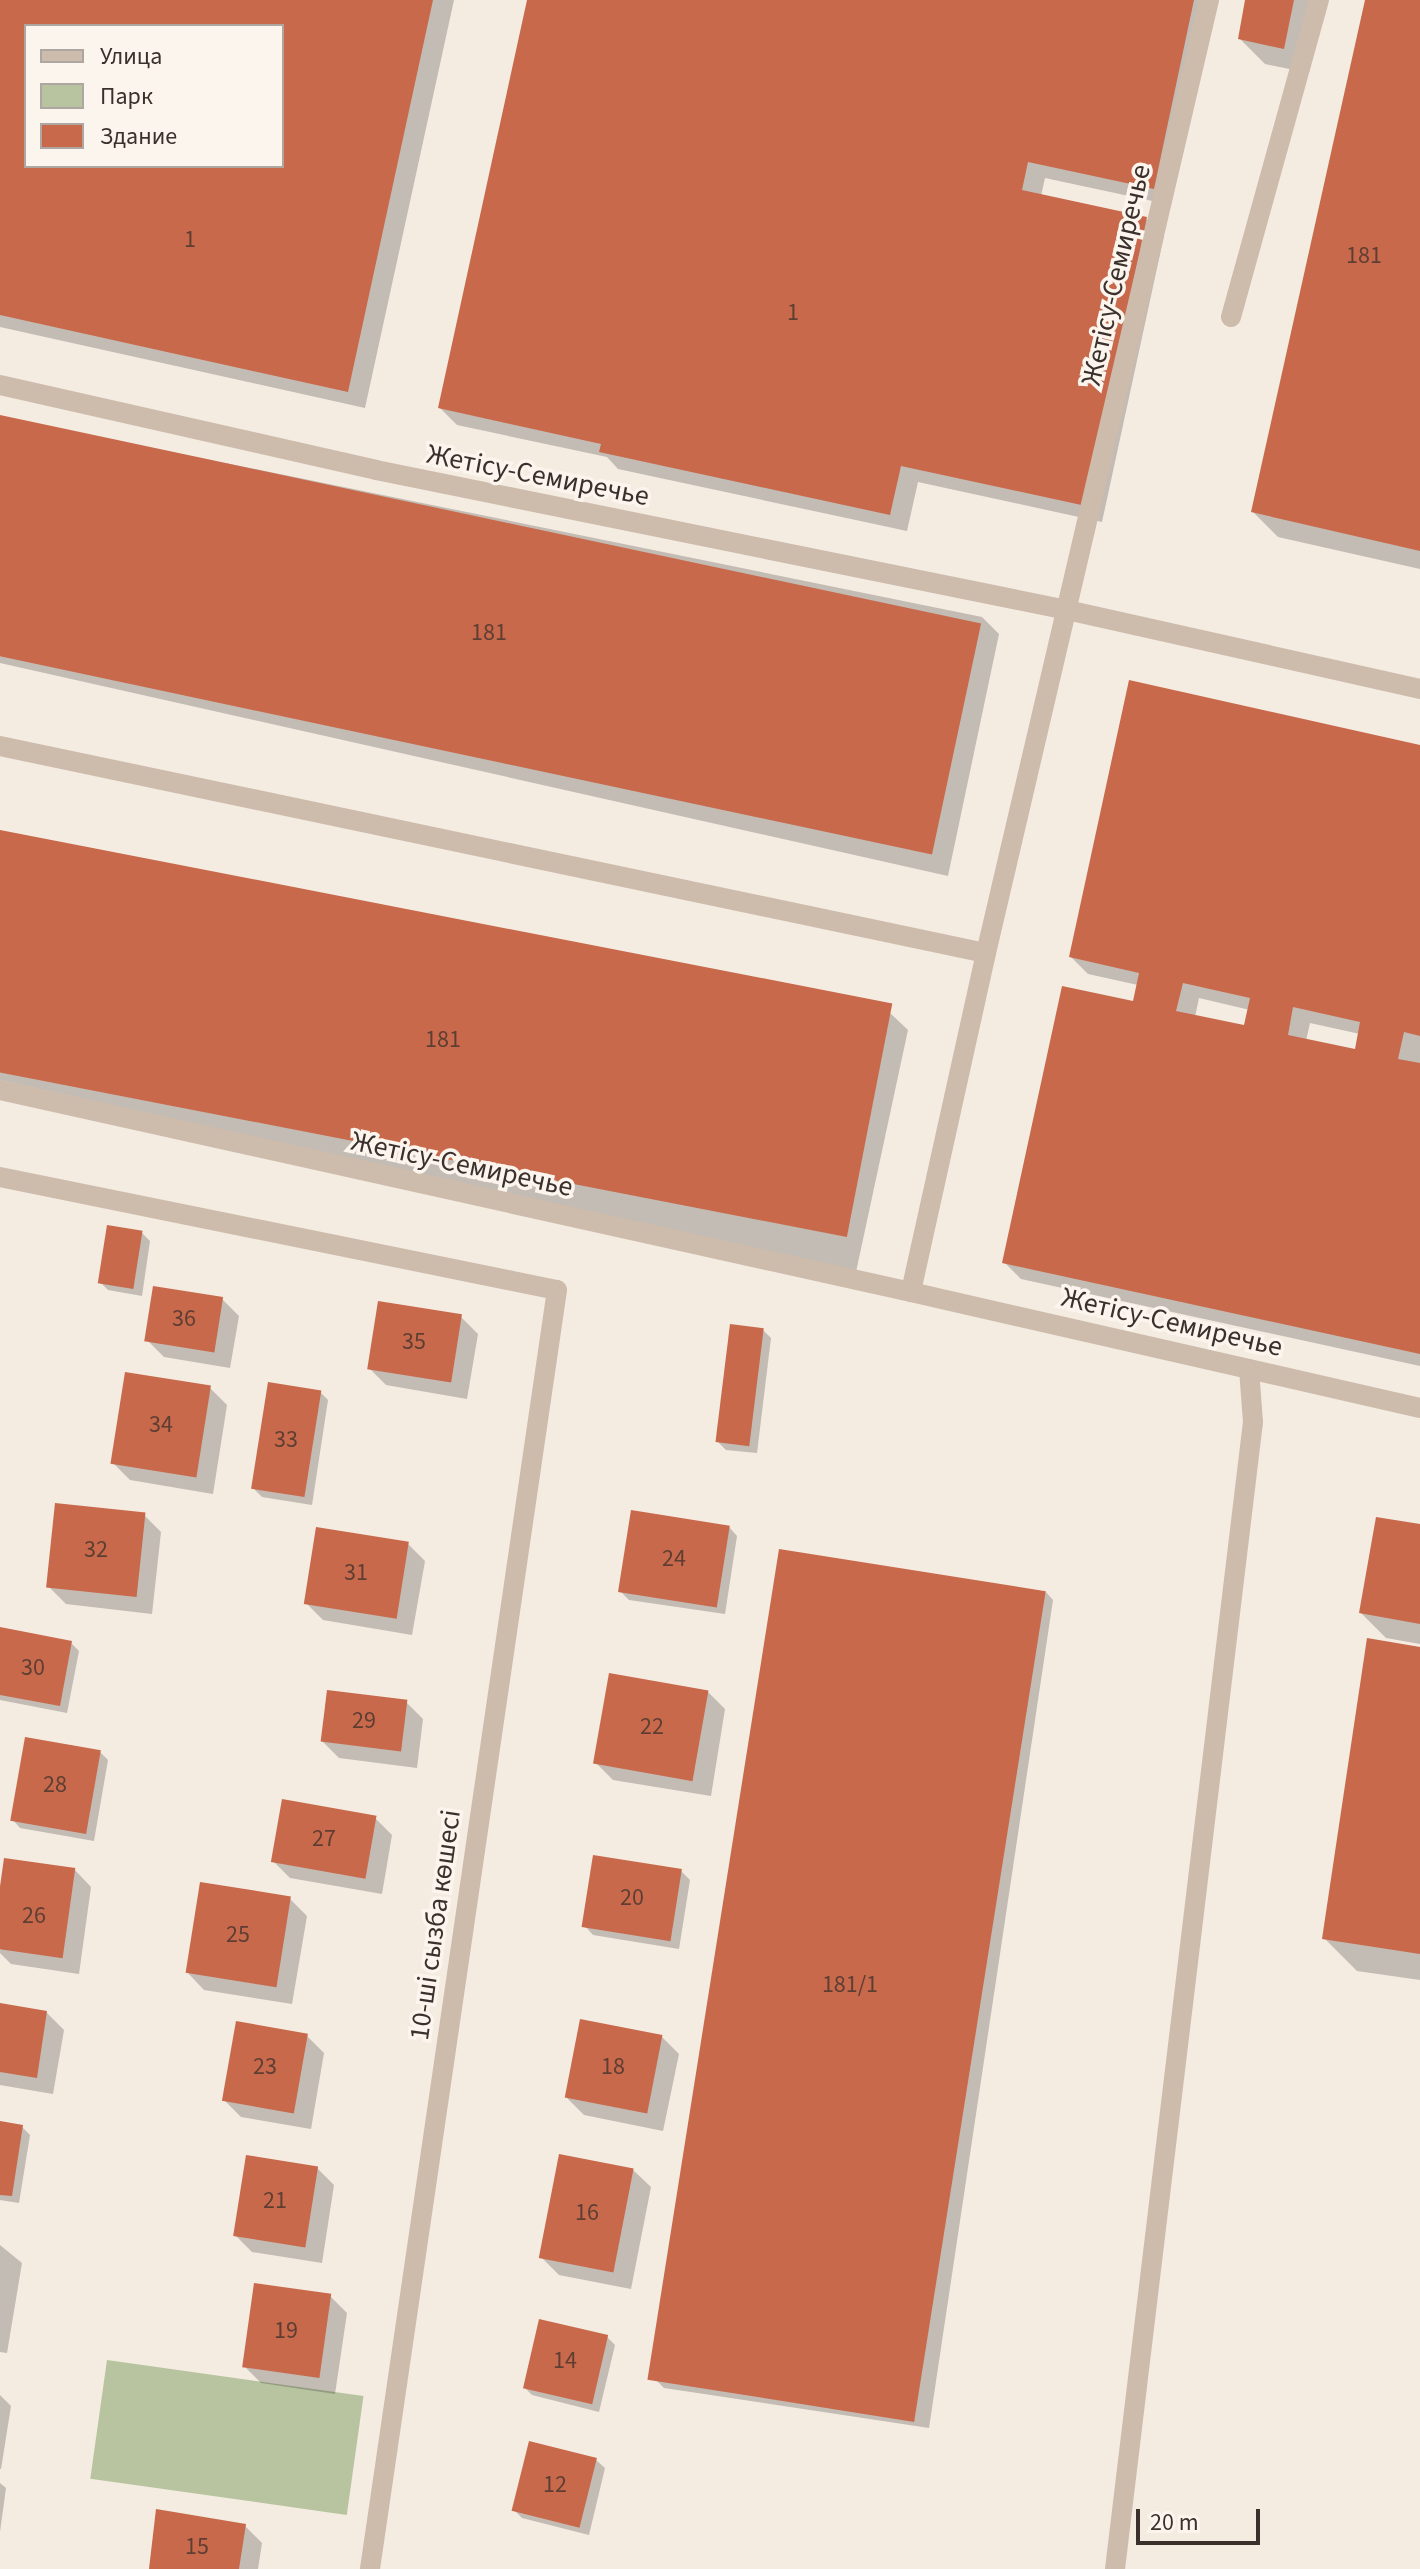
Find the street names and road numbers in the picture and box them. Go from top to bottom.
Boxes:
street label: Жетісу-Семиречье [1074,161,1158,389]
street label: Жетісу-Семиречье [424,437,652,513]
street label: Жетісу-Семиречье [348,1124,576,1204]
street label: Жетісу-Семиречье [1058,1280,1286,1364]
street label: 10-ші сызба көшесі [402,1808,468,2042]

